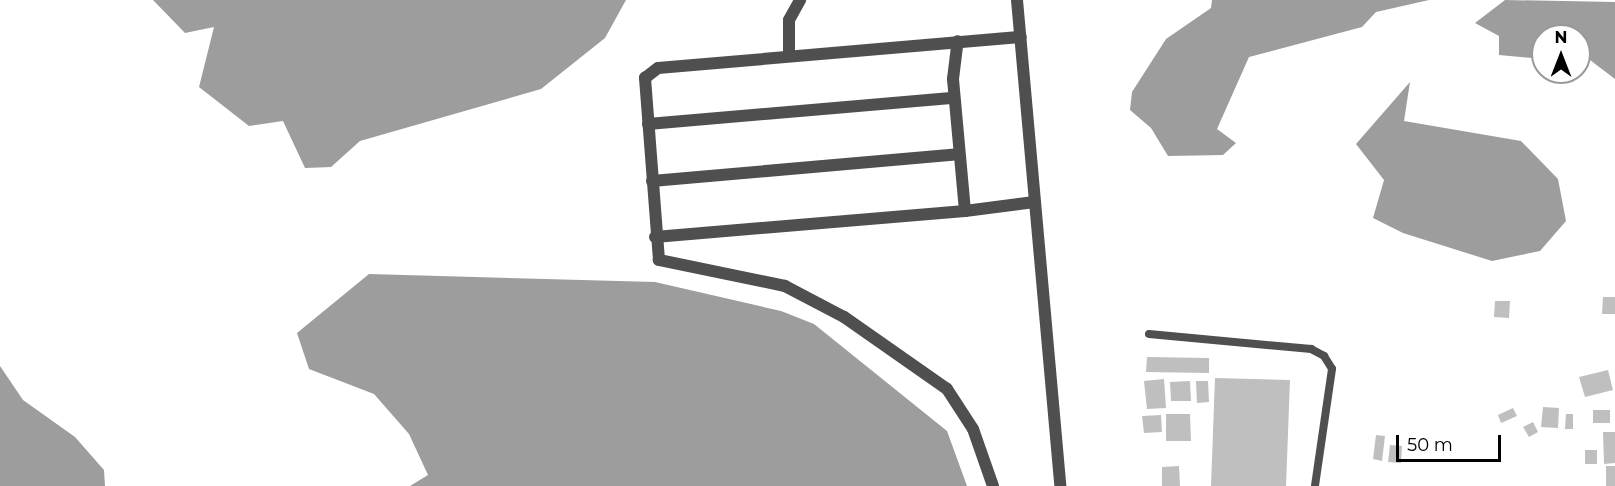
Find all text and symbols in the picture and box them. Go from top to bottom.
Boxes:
north arrow [1531,24,1591,84]
text: N [1555,28,1567,47]
scale bar [1399,423,1504,461]
text: 50 m [1407,434,1453,456]

